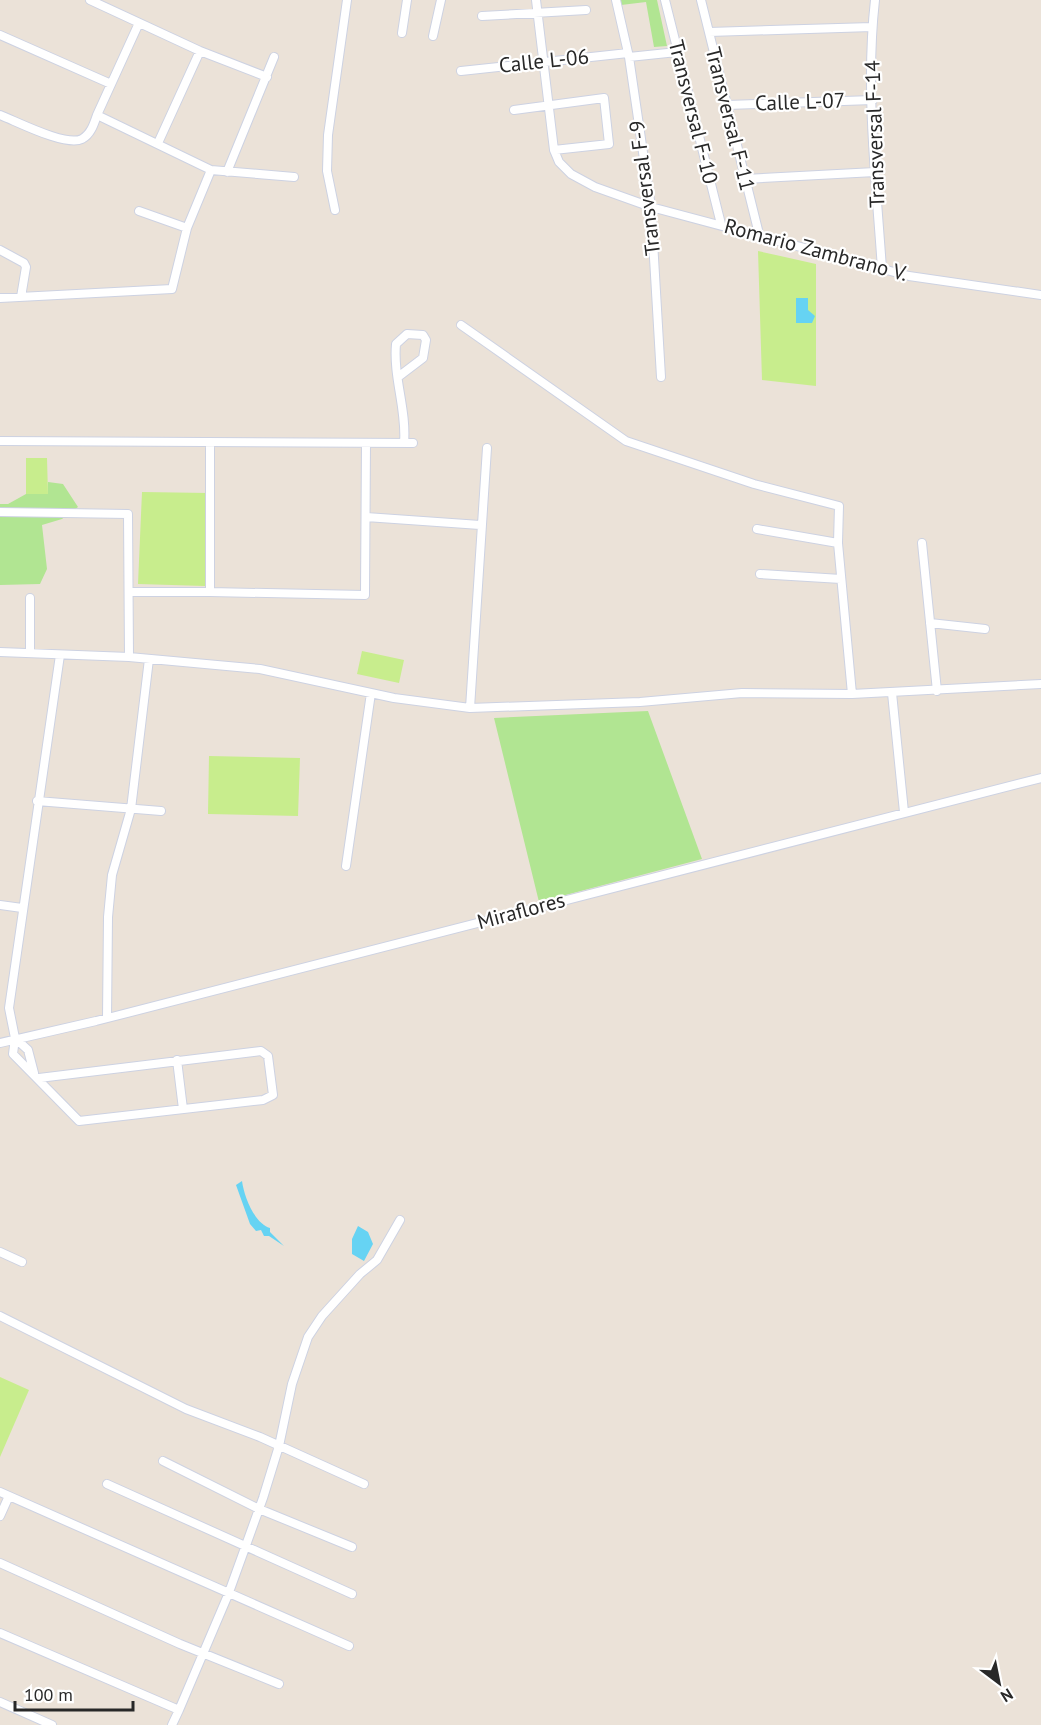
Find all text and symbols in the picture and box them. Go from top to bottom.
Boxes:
street label: Transversal F-10 [663,37,724,187]
street label: Calle L-06 [498,42,590,79]
street label: Transversal F-11 [700,44,761,194]
street label: Transversal F-14 [858,60,891,208]
street label: Calle L-07 [754,86,846,117]
street label: Transversal F-9 [623,119,666,257]
street label: Romario Zambrano V. [721,212,911,287]
street label: Miraflores [474,886,568,935]
north arrow [969,1653,1029,1713]
scale bar [15,1674,134,1712]
text: 100 m [24,1683,73,1706]
text: N [997,1684,1017,1707]

